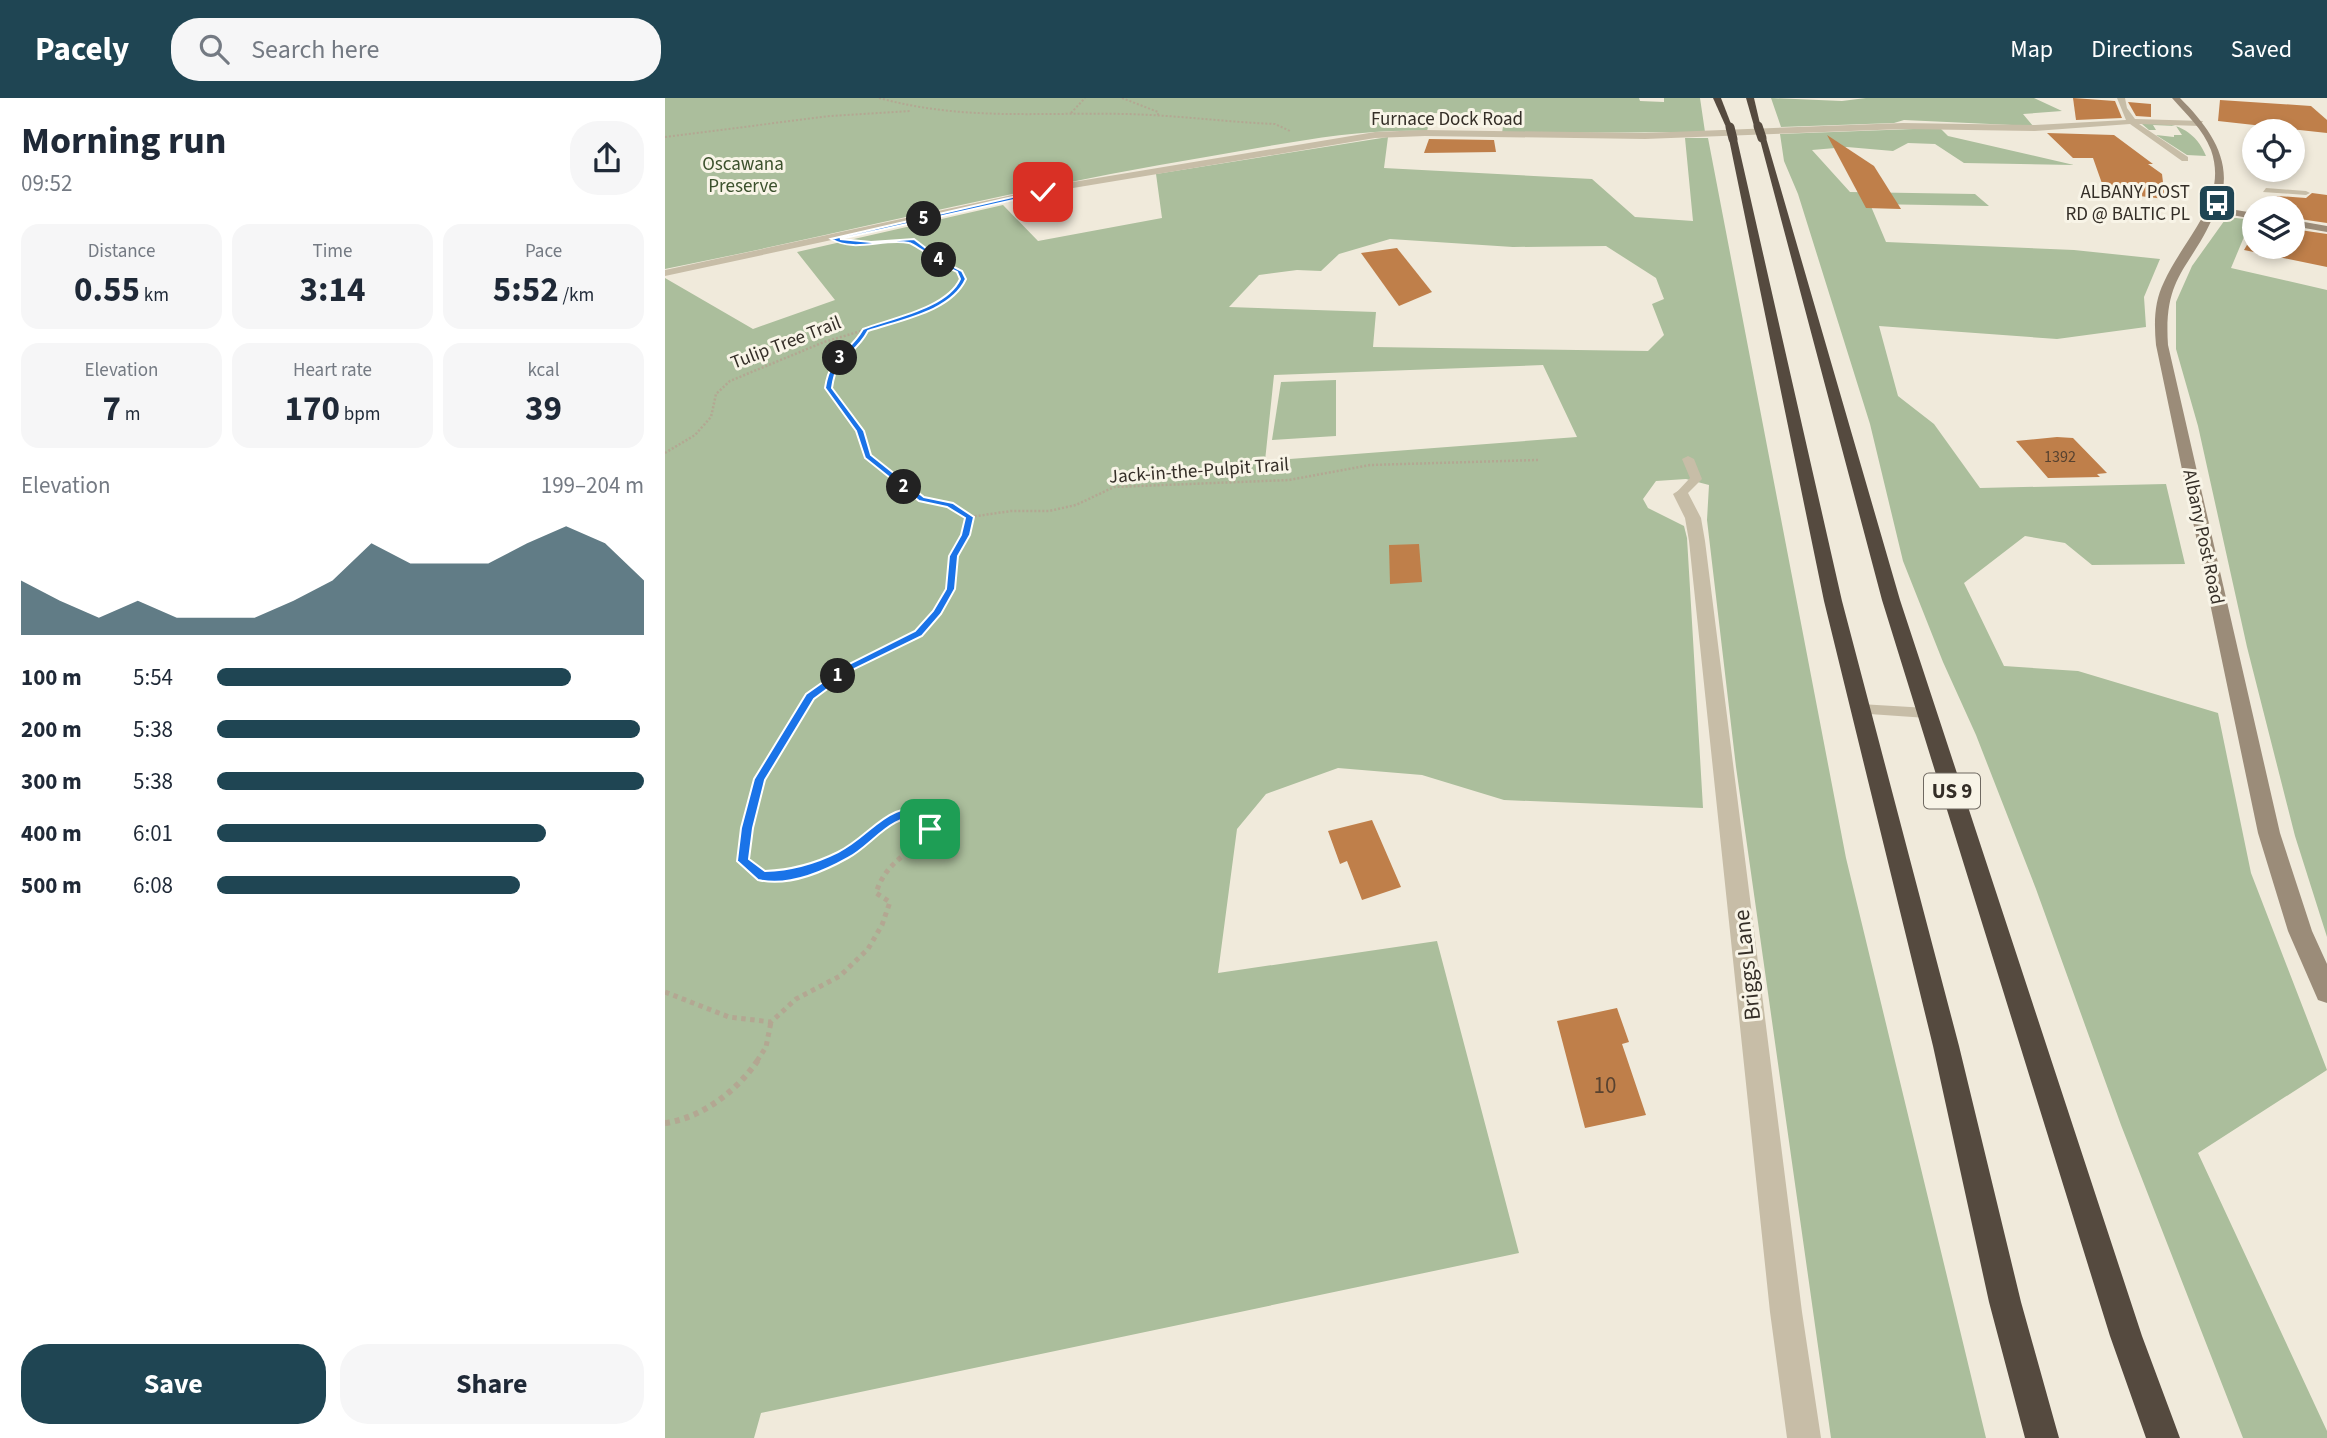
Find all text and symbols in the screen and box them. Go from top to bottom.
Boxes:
search box [171,18,661,81]
text: Pacely [35,26,129,73]
icon: search [195,30,233,68]
text: Search here [251,31,379,68]
text: Map [2010,32,2053,67]
text: Directions [2091,32,2193,67]
text: Saved [2231,32,2292,67]
street label: Furnace Dock Road [1371,106,1523,133]
text: Morning run [21,114,226,168]
map controls [2242,119,2305,259]
button: locate [2242,119,2305,182]
button: share [570,121,644,195]
park label: Oscawana Preserve [702,151,784,200]
pin [1013,162,1073,222]
text: 09:52 [21,167,72,200]
icon: check [1024,173,1062,211]
place label: ALBANY POST RD @ BALTIC PL [2066,179,2190,228]
bus stop icon: ALBANY POST RD @ BALTIC PL [2196,182,2238,224]
button: layers [2242,196,2305,259]
pin: 5 [907,202,941,236]
text: 5 [918,205,929,232]
text: Distance [88,238,155,265]
text: Time [312,238,353,265]
text: Pace [525,238,562,265]
pin: 4 [921,242,957,278]
text: 4 [933,246,944,273]
text: 0.55 [74,265,140,315]
text: 3:14 [300,265,365,315]
text: 5:52 [493,265,559,315]
text: km [140,282,169,309]
text: /km [559,282,594,309]
street label: Tulip Tree Trail [727,309,845,376]
pin: 3 [823,341,857,376]
text: 3 [834,344,845,371]
text: Elevation [85,357,158,384]
text: Heart rate [293,357,372,384]
text: kcal [528,357,559,384]
text: 7 [102,384,121,434]
text: 170 [284,384,340,434]
text: 39 [525,384,562,434]
text: m [121,401,141,428]
text: bpm [340,401,381,428]
house number: 1392 [2044,446,2076,468]
street label: Jack-in-the-Pulpit Trail [1108,451,1290,491]
street label: Albany Post Road [2176,467,2230,607]
text: Elevation [21,469,111,502]
text: 199–204 m [541,469,644,502]
pin: 2 [887,470,921,504]
text: 2 [898,473,909,500]
pin: 1 [821,658,855,694]
text: 100 m [21,661,82,694]
text: 5:54 [133,661,173,694]
text: 1 [832,662,843,689]
text: 200 m [21,713,82,746]
text: 5:38 [133,713,173,746]
text: 300 m [21,765,82,798]
text: 5:38 [133,765,173,798]
road number: US 9 [1924,774,1980,808]
pin [900,799,960,859]
icon: arrive [911,810,949,848]
text: 400 m [21,817,82,850]
text: 6:01 [133,817,173,850]
text: 500 m [21,869,82,902]
text: 6:08 [133,869,173,902]
street label: Briggs Lane [1725,908,1769,1022]
house number: 10 [1594,1069,1616,1102]
button: Save [21,1344,326,1424]
button: Share [340,1344,644,1424]

